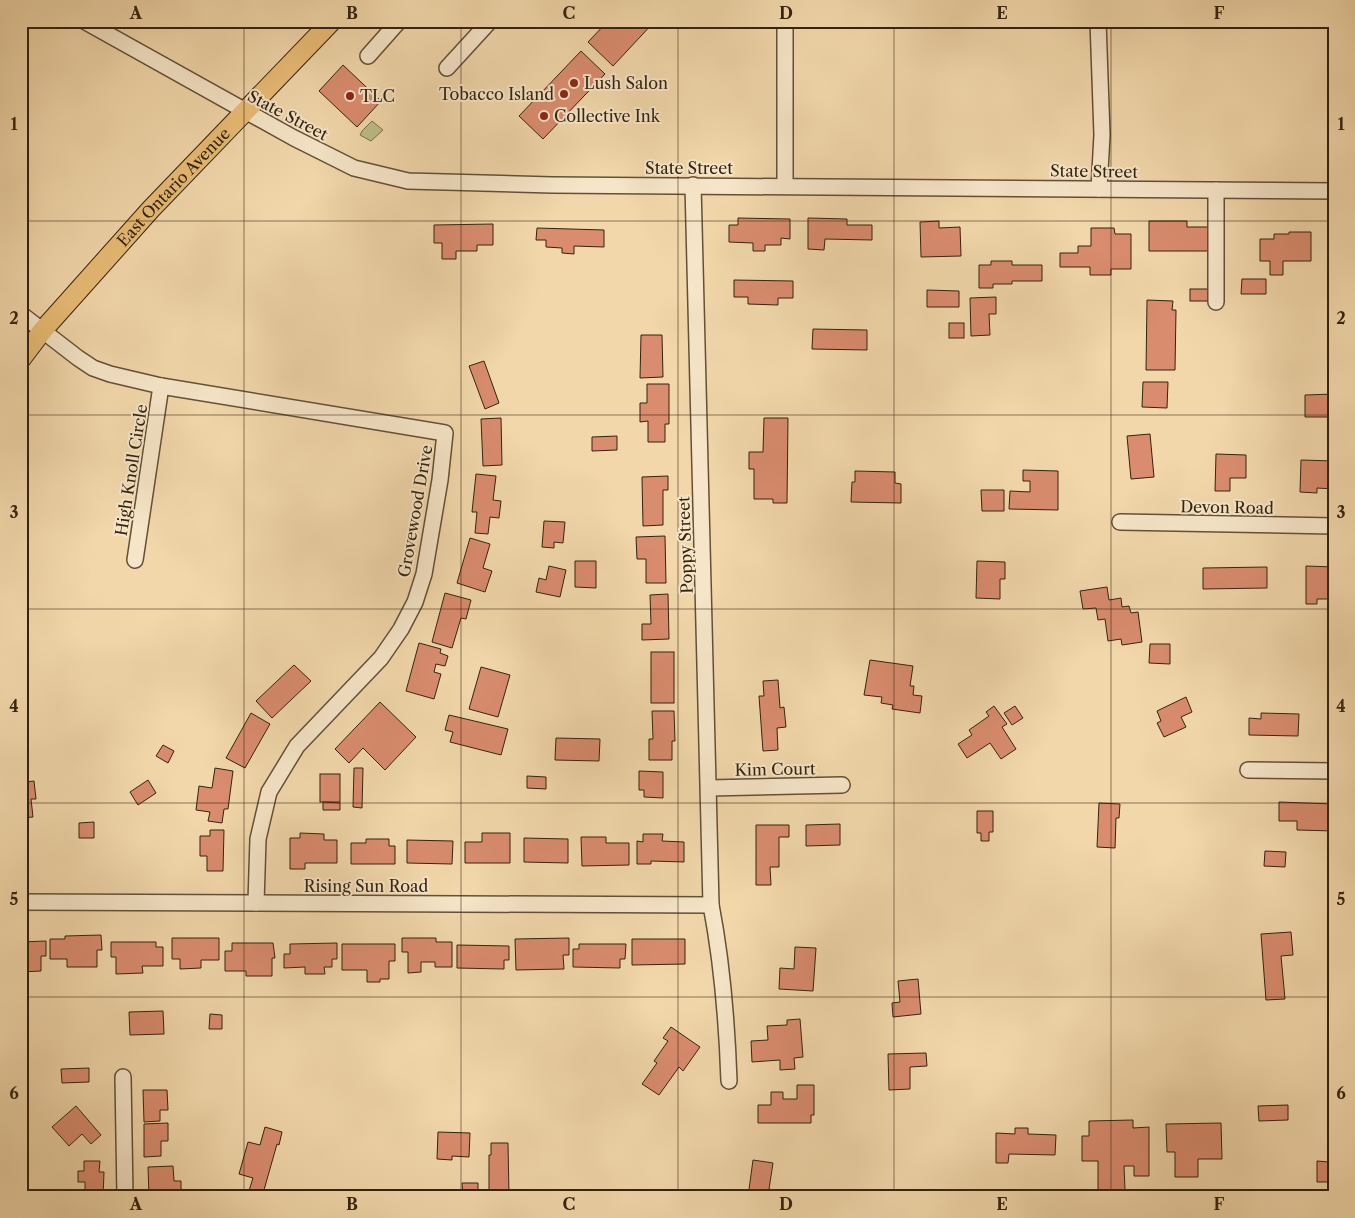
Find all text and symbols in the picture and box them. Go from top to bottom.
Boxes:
text: A [129,3,143,23]
text: B [346,3,358,23]
text: C [563,3,575,23]
text: D [779,3,793,23]
text: E [996,3,1008,23]
text: F [1214,3,1225,23]
place label: Lush Salon [584,73,668,93]
marker: Lush Salon [568,77,580,89]
place label: Tobacco Island [439,84,554,104]
street label: State Street [244,86,332,145]
place label: TLC [360,86,395,106]
marker: Tobacco Island [558,88,570,100]
marker: TLC [344,90,356,102]
place label: Collective Ink [554,106,661,126]
marker: Collective Ink [538,110,550,122]
text: 1 [10,114,18,134]
text: 1 [1337,114,1345,134]
street label: East Ontario Avenue [113,123,234,250]
street label: State Street [645,158,733,178]
street label: State Street [1050,160,1138,182]
text: 2 [9,308,19,328]
text: 2 [1336,308,1346,328]
street label: High Knoll Circle [111,403,151,537]
street label: Grovewood Drive [394,443,436,579]
street label: Poppy Street [673,496,697,594]
street label: Devon Road [1180,496,1274,518]
text: 3 [9,502,19,522]
text: 3 [1336,502,1346,522]
text: 4 [9,696,19,716]
text: 4 [1336,696,1346,716]
street label: Kim Court [734,758,816,780]
street label: Rising Sun Road [304,876,428,896]
text: 5 [10,889,19,909]
text: 5 [1337,889,1346,909]
text: 6 [9,1083,19,1103]
text: 6 [1336,1083,1346,1103]
text: A [129,1194,143,1214]
text: B [346,1194,358,1214]
text: C [563,1194,575,1214]
text: D [779,1194,793,1214]
text: E [996,1194,1008,1214]
text: F [1214,1194,1225,1214]

